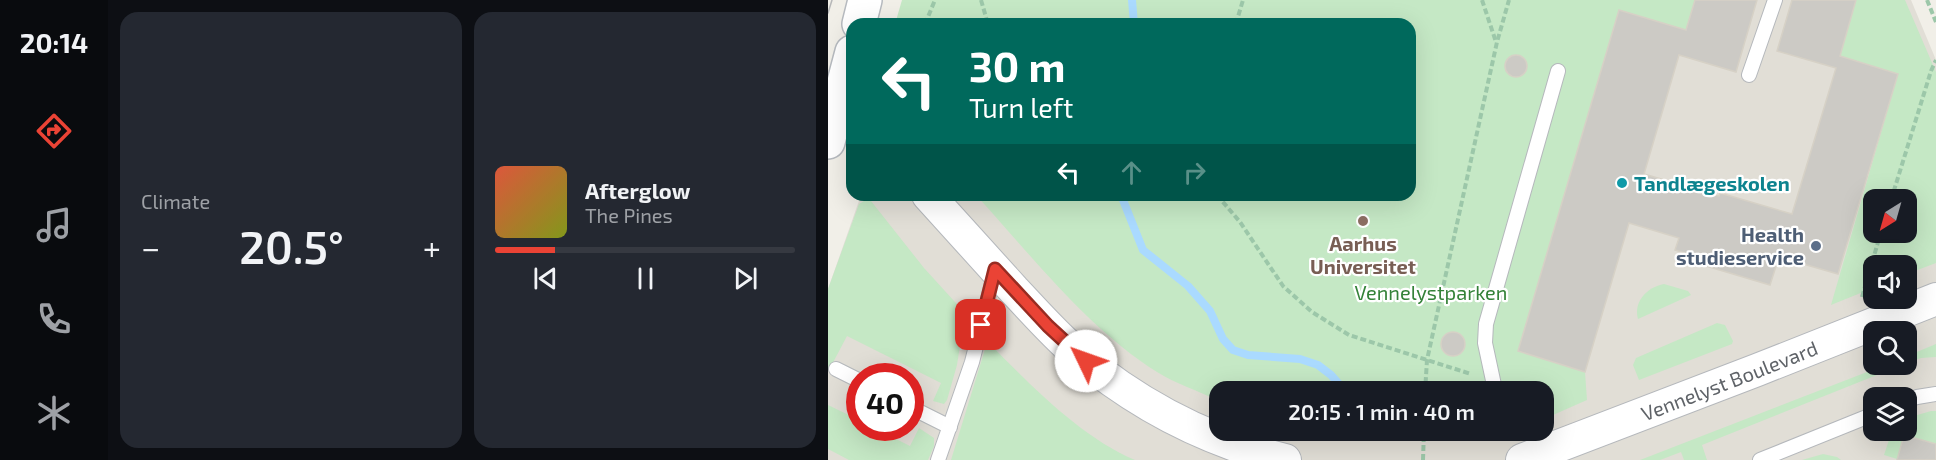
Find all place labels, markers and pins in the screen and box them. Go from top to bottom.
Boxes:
place label: Tandlægeskolen [1634,171,1790,195]
marker: Tandlægeskolen [1615,176,1629,190]
marker: Aarhus Universitet [1356,214,1370,228]
place label: Health studieservice [1676,222,1804,269]
place label: Aarhus Universitet [1310,231,1416,278]
marker: Health studieservice [1809,239,1823,253]
pin [955,299,1006,350]

